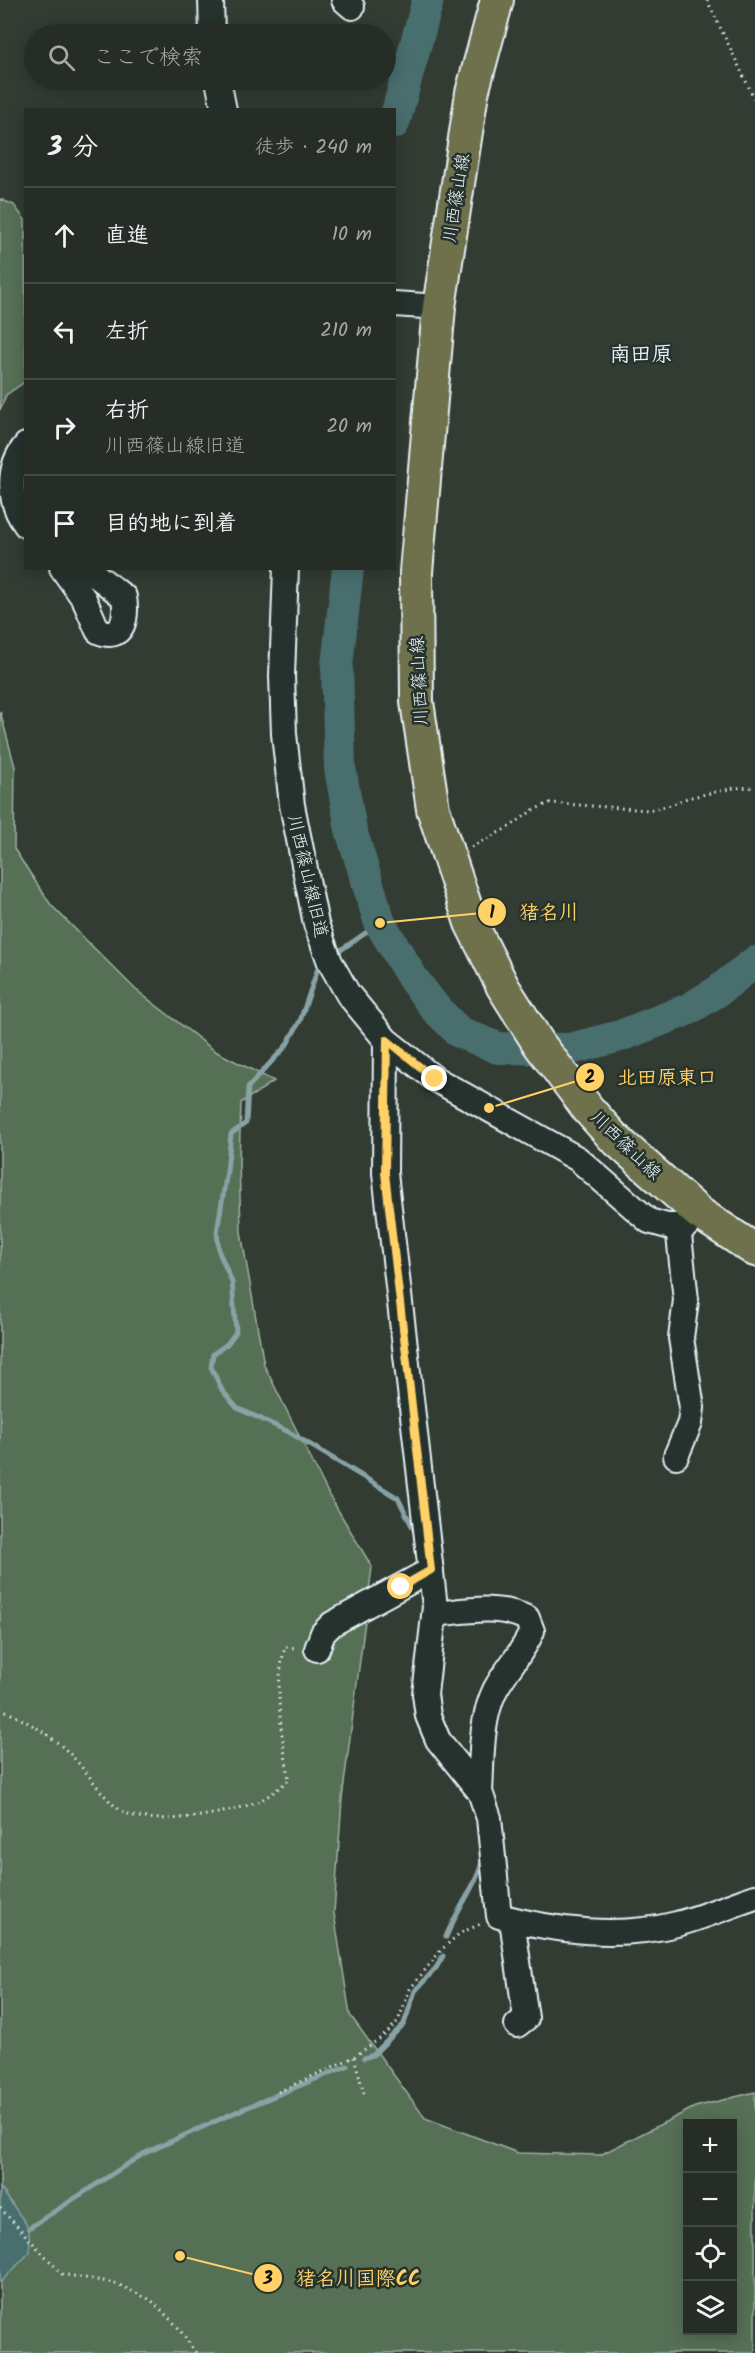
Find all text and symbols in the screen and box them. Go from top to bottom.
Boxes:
search box [24,24,396,90]
icon: search [45,41,78,74]
text: ここで検索 [93,41,203,76]
text: 3 分 [48,127,98,169]
text: 徒歩 · 240 m [255,132,372,164]
street label: 川西篠山線 [436,152,479,245]
icon: ahead [48,219,81,252]
text: 直進 [105,219,149,254]
text: 10 m [332,219,372,251]
icon: left [48,315,81,348]
text: 左折 [105,315,149,350]
text: 210 m [320,315,372,347]
district label: 南田原 [610,339,673,372]
text: 右折 [105,394,149,429]
icon: right [48,411,81,444]
text: 20 m [326,411,372,443]
text: 川西篠山線旧道 [105,431,245,463]
icon: arrive [48,507,81,540]
text: 目的地に到着 [105,507,237,542]
street label: 川西篠山線 [404,635,437,727]
street label: 川西篠山線旧道 [278,812,335,941]
callout: 猪名川 [477,893,591,931]
text: 猪名川 [519,898,579,930]
text: 1 [489,899,495,928]
callout: 北田原東口 [575,1058,729,1096]
text: 北田原東口 [617,1063,717,1095]
text: 2 [585,1064,595,1093]
route end [421,1065,447,1091]
street label: 川西篠山線 [583,1104,667,1188]
route start [387,1573,413,1599]
map controls [683,2119,737,2335]
button: + [683,2119,737,2173]
button: − [683,2173,737,2227]
button: locate [683,2227,737,2281]
callout: 猪名川国際CC [253,2259,432,2297]
text: 猪名川国際CC [296,2264,420,2296]
text: 3 [262,2265,273,2294]
button: layers [683,2281,737,2335]

